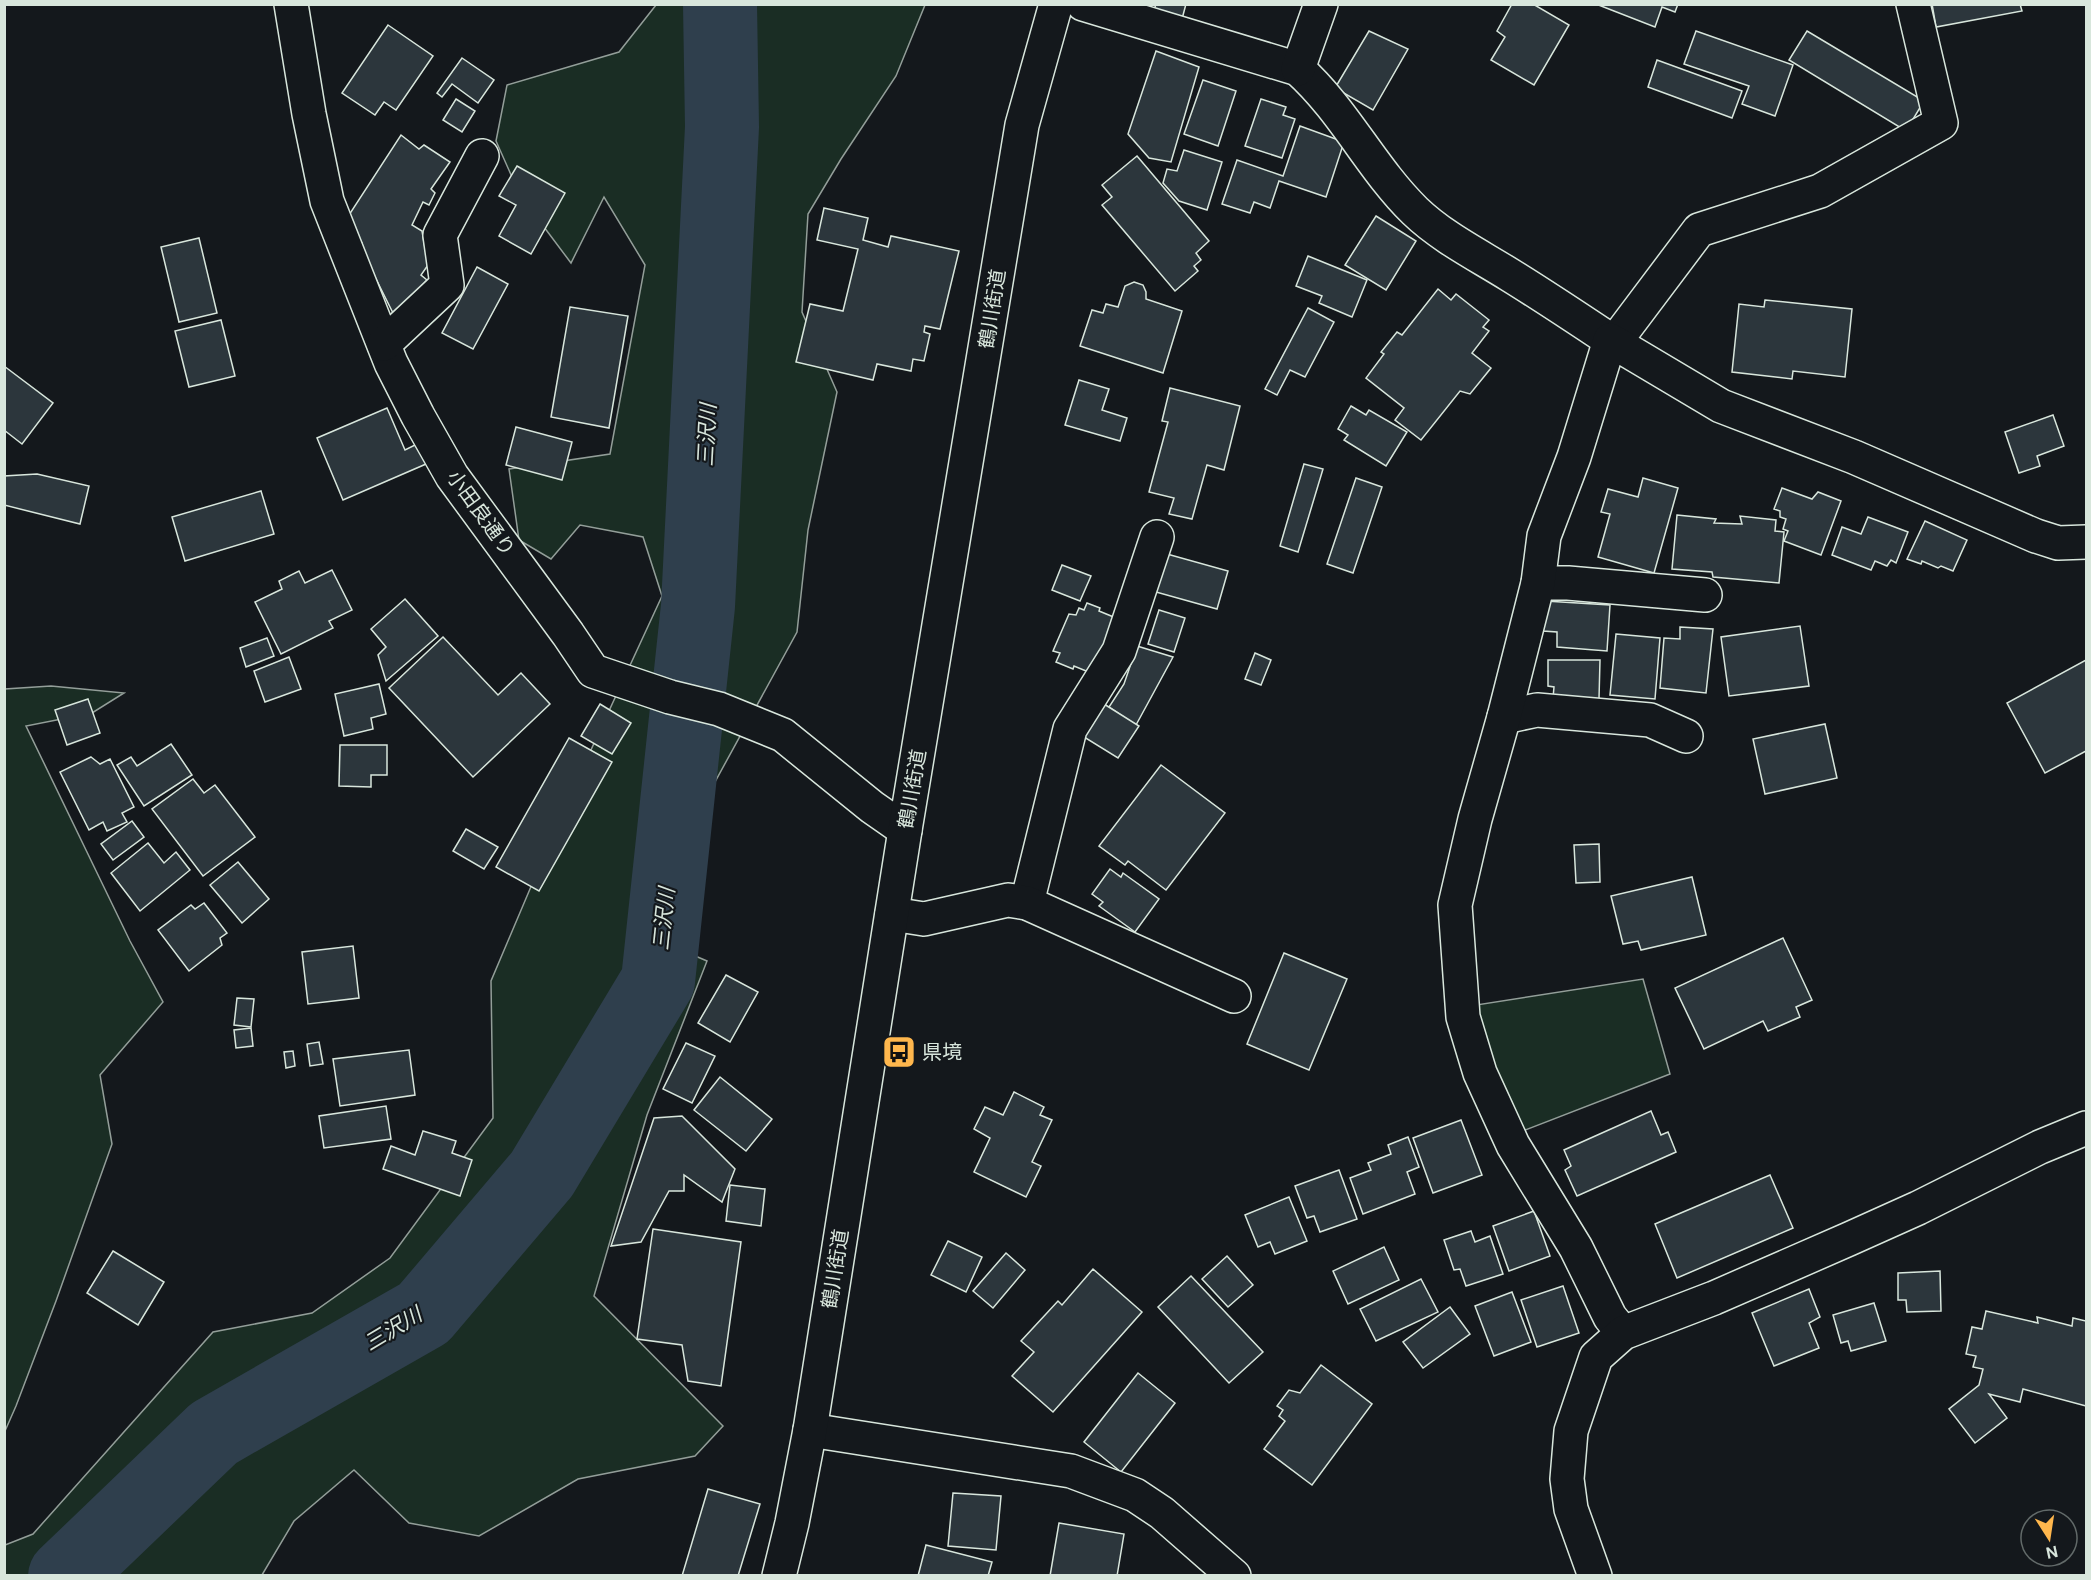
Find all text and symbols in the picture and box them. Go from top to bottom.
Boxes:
street label: 鶴川街道 [973,267,1011,351]
water label: 三沢川 [691,401,723,467]
street label: 小田良通り [441,465,521,561]
street label: 鶴川街道 [892,747,932,831]
water label: 三沢川 [647,884,681,952]
bus stop icon: 県境 [881,1034,917,1070]
place label: 県境 [922,1039,962,1065]
street label: 鶴川街道 [816,1227,854,1311]
water label: 三沢川 [359,1300,429,1357]
north arrow [2019,1508,2079,1568]
text: N [2044,1541,2060,1564]

